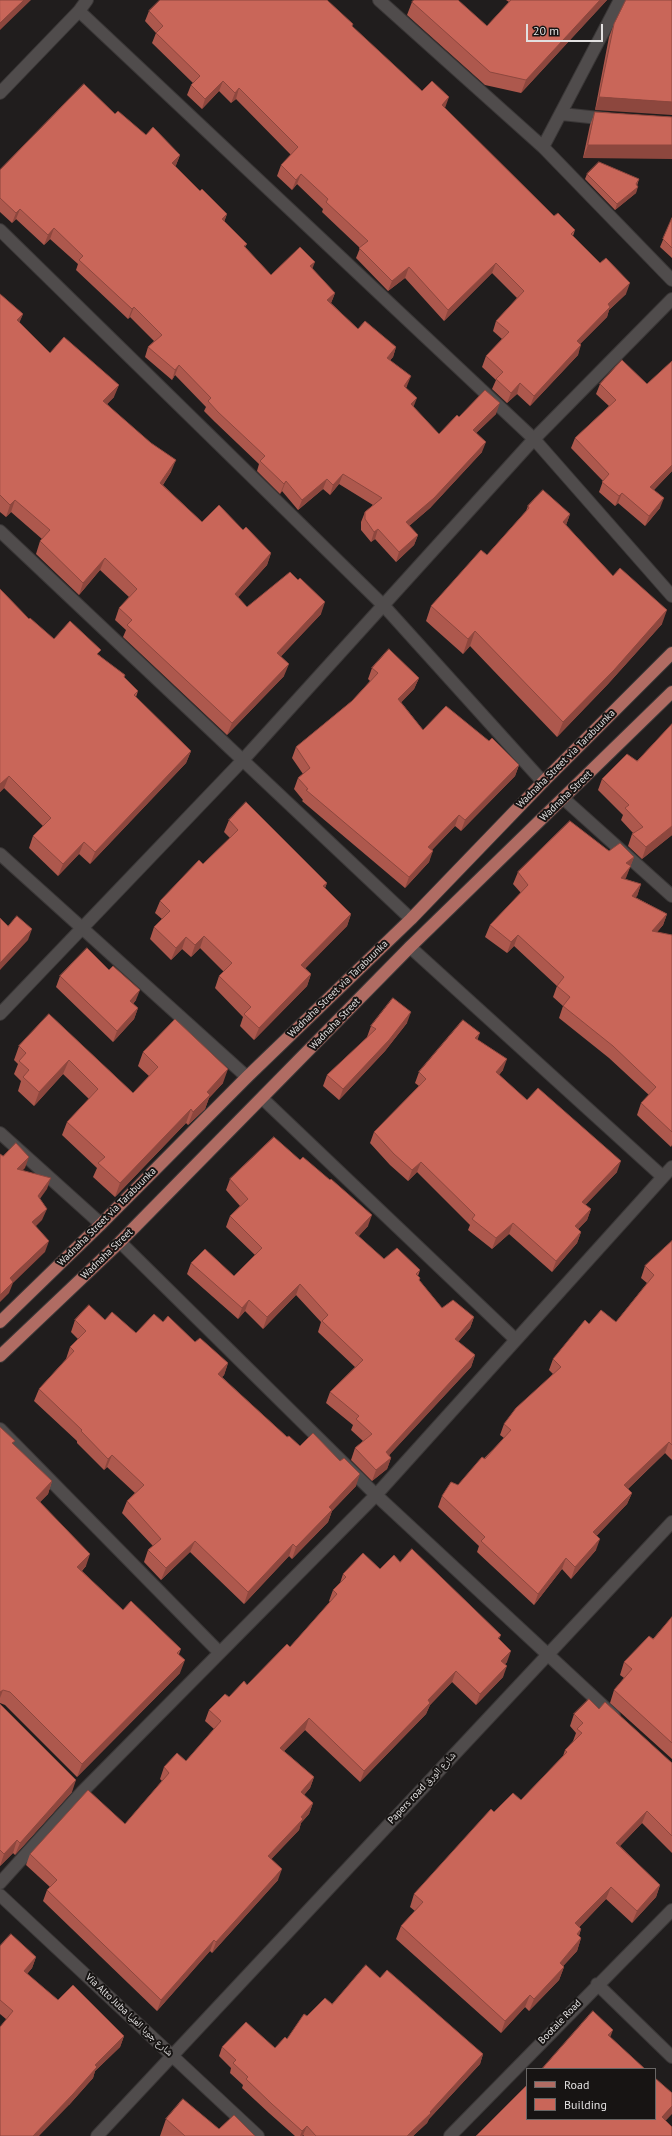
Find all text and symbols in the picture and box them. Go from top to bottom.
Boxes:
scale bar [528,16,605,42]
text: 20 m [533,23,559,38]
street label: Wadnaha Street via Tarabuunka [514,707,618,811]
street label: Wadnaha Street [538,768,594,824]
street label: Wadnaha Street via Tarabuunka [286,938,390,1040]
street label: Wadnaha Street [307,996,363,1052]
street label: Wadnaha Street via Tarabuunka [55,1165,159,1269]
street label: Wadnaha Street [79,1226,135,1282]
street label: Papers road شارع الورق [386,1750,458,1826]
street label: Via Alto Juba شارع جوبا العليا [83,1971,175,2059]
street label: Bootale Road [536,1997,584,2047]
legend [526,2068,656,2120]
text: Road [564,2077,589,2092]
text: Building [564,2097,607,2112]

